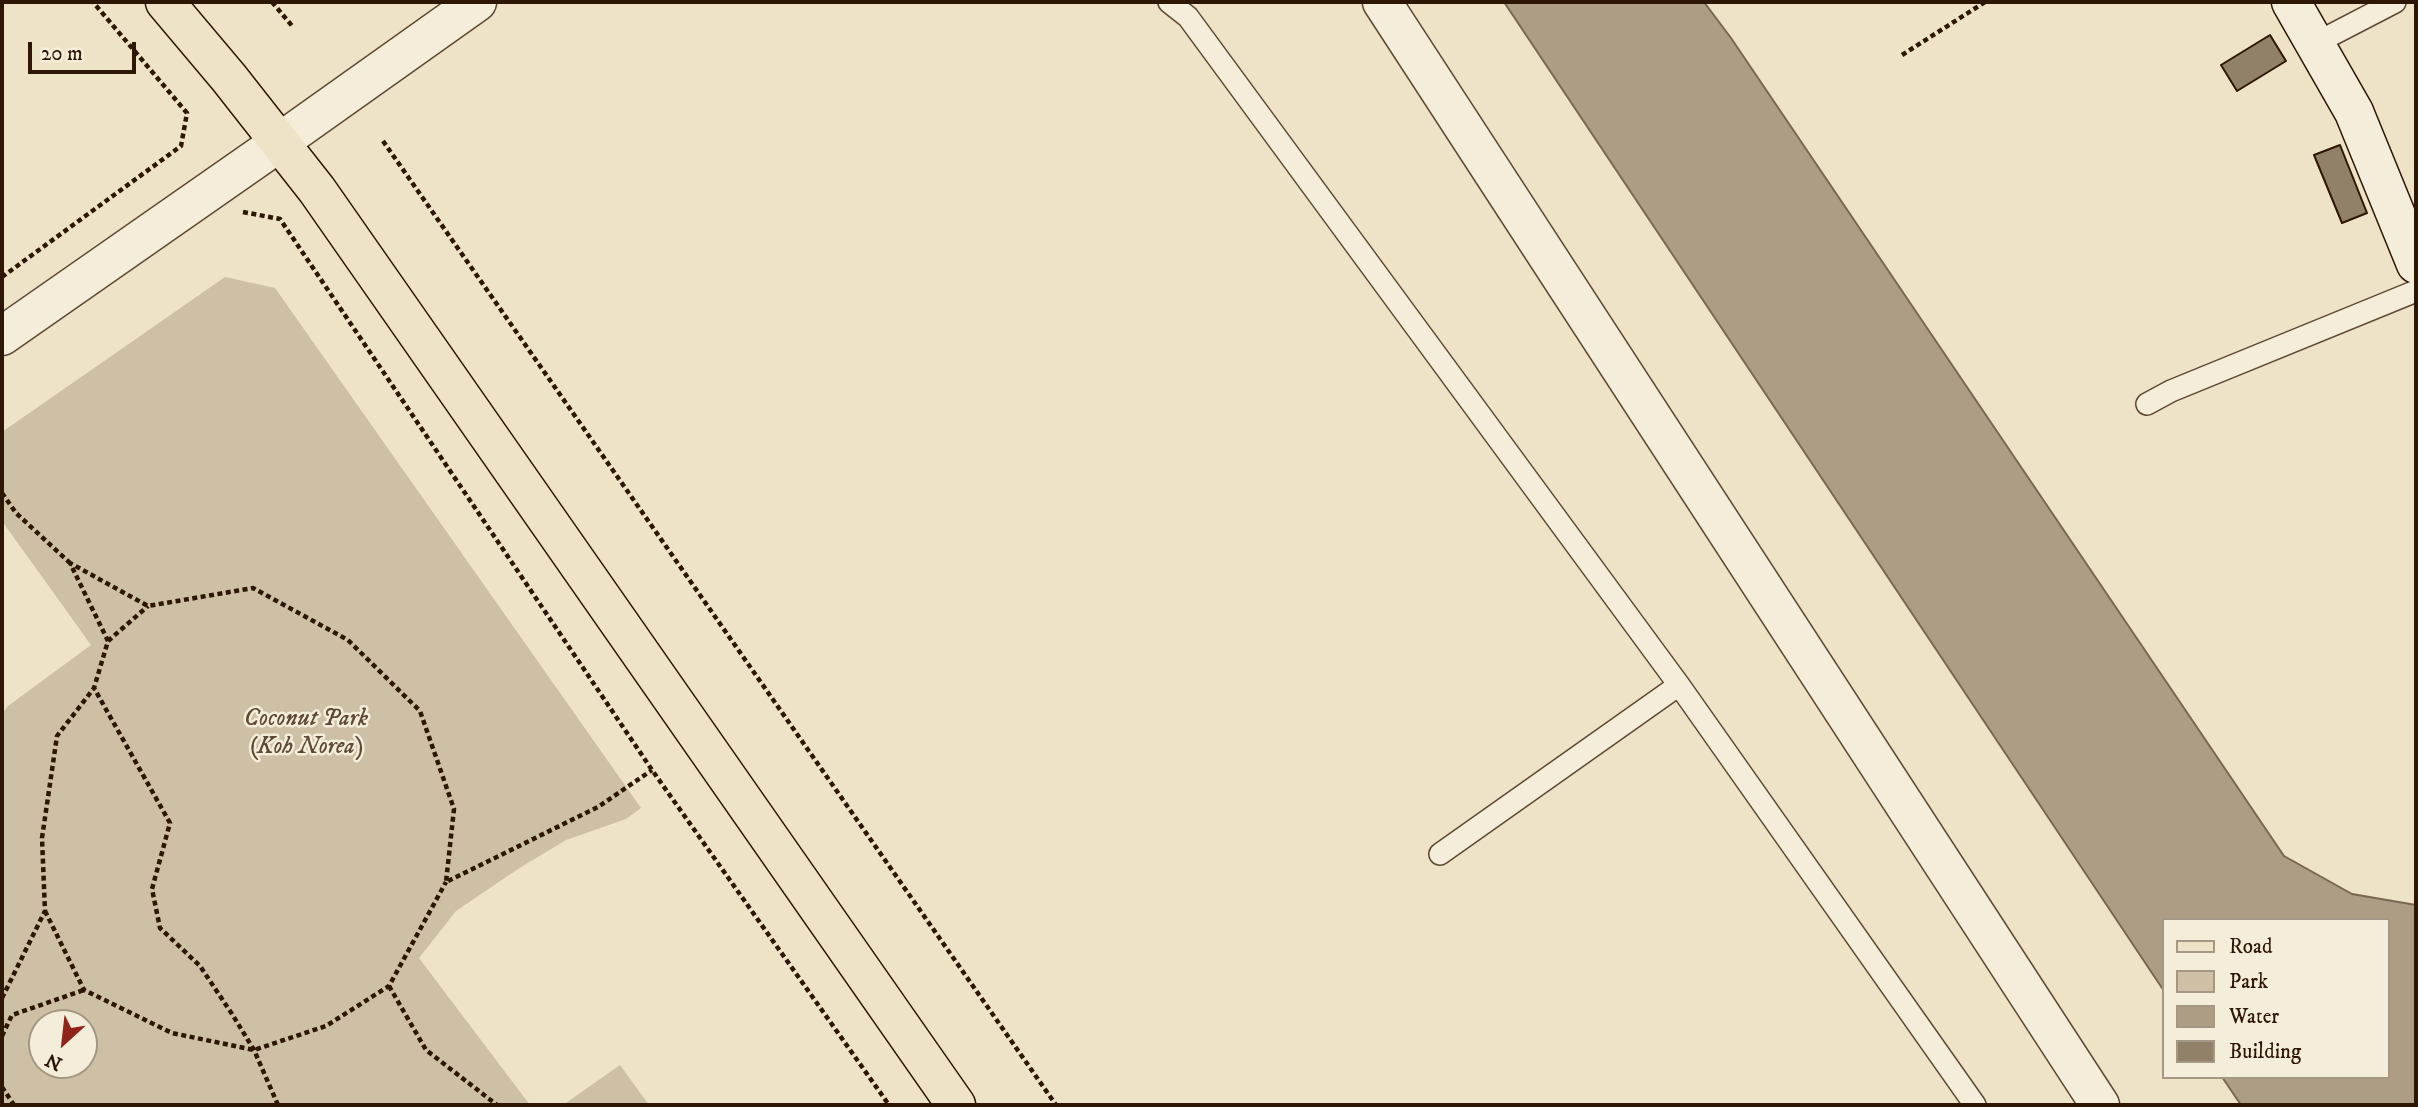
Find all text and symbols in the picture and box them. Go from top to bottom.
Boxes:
scale bar [32,28,140,72]
text: 20 m [41,41,83,67]
park label: Coconut Park (Koh Norea) [244,706,368,762]
legend [2162,918,2390,1079]
text: Road [2229,934,2273,960]
text: Park [2229,969,2268,995]
text: Water [2229,1004,2279,1030]
north arrow [28,1009,98,1079]
text: Building [2229,1039,2301,1065]
text: N [42,1048,66,1075]

